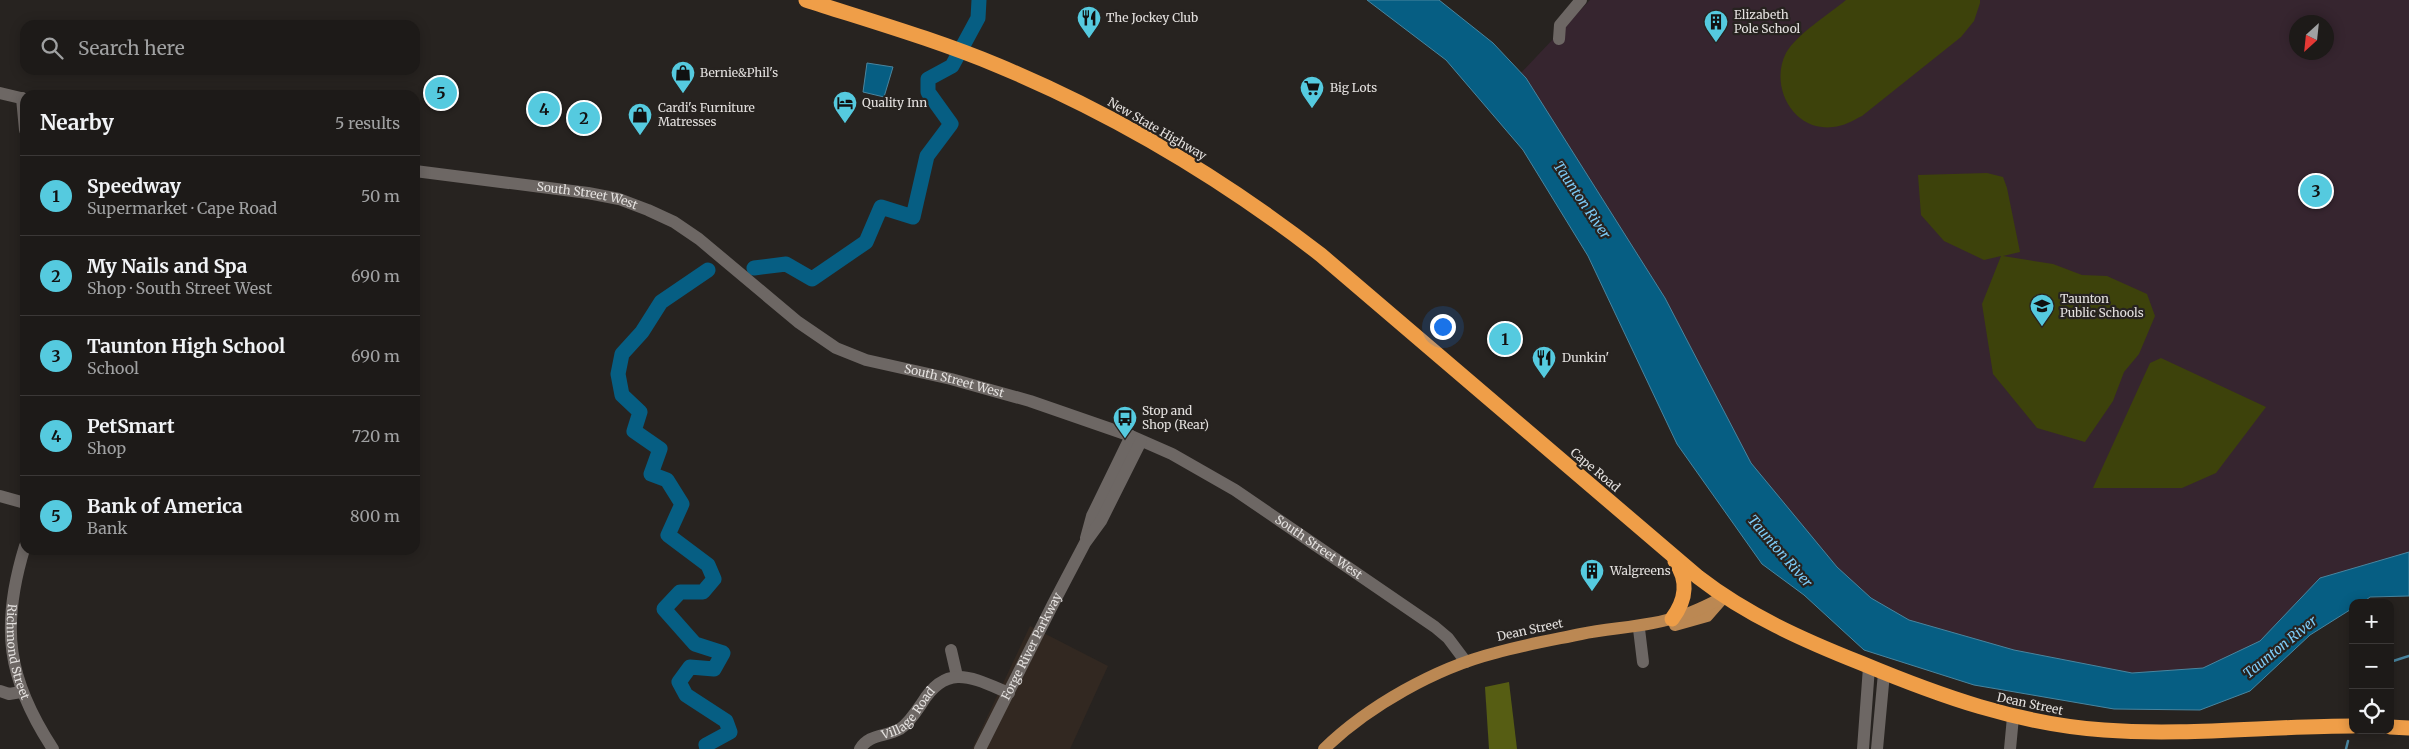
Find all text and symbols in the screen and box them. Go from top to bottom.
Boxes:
restaurant icon: The Jockey Club [1076,5,1102,39]
place label: Elizabeth Pole School [1734,7,1801,36]
building icon: Elizabeth Pole School [1703,9,1729,43]
place label: The Jockey Club [1106,10,1198,25]
north arrow [2289,15,2334,60]
search box [20,20,420,75]
icon: search [38,34,66,62]
text: Search here [78,36,185,60]
shop icon: Bernie&Phil's [670,60,696,94]
place label: Bernie&Phil's [700,65,778,80]
pin: 5 [425,74,457,112]
supermarket icon: Big Lots [1299,75,1325,109]
place label: Big Lots [1330,80,1377,95]
pin: 4 [528,90,560,128]
hotel icon: Quality Inn [832,90,858,124]
street label: New State Highway [1105,94,1209,163]
place label: Quality Inn [862,95,927,110]
pin: 2 [568,99,600,137]
place label: Cardi's Furniture Matresses [658,100,755,129]
shop icon: Cardi's Furniture Matresses [627,102,653,136]
text: Nearby [40,109,114,136]
text: 5 results [335,113,400,133]
water label: Taunton River [1549,158,1615,243]
pin: 3 [2300,172,2332,210]
text: Speedway [87,174,181,198]
street label: South Street West [536,179,640,213]
text: 1 [52,186,60,206]
text: 50 m [361,186,400,206]
text: Supermarket · Cape Road [87,198,277,218]
text: My Nails and Spa [87,254,247,278]
text: 2 [51,266,61,286]
text: 690 m [351,266,400,286]
text: Shop · South Street West [87,278,272,298]
place label: Taunton Public Schools [2060,291,2144,320]
school or university icon: Taunton Public Schools [2029,293,2055,327]
your location [1430,314,1456,340]
pin: 1 [1489,320,1521,358]
text: Taunton High School [87,334,285,358]
restaurant icon: Dunkin' [1531,345,1557,379]
text: 3 [51,346,61,366]
text: 690 m [351,346,400,366]
place label: Dunkin' [1562,350,1609,365]
text: School [87,358,139,378]
street label: South Street West [903,361,1006,401]
place label: Stop and Shop (Rear) [1142,403,1209,432]
bus stop icon: Stop and Shop (Rear) [1112,405,1138,439]
text: PetSmart [87,414,175,438]
text: 4 [51,426,61,446]
text: 720 m [352,426,400,446]
text: Shop [87,438,126,458]
street label: Cape Road [1567,445,1623,495]
text: Bank of America [87,494,243,518]
text: 5 [51,506,61,526]
text: 800 m [350,506,400,526]
water label: Taunton River [1744,511,1816,591]
street label: South Street West [1272,512,1366,582]
text: Bank [87,518,127,538]
building icon: Walgreens [1579,558,1605,592]
place label: Walgreens [1609,563,1671,578]
street label: Forge River Parkway [998,590,1065,702]
map controls [2349,599,2394,734]
button: + [2349,599,2394,644]
street label: Richmond Street [4,603,33,702]
water label: Taunton River [2239,612,2321,682]
street label: Dean Street [1496,615,1565,644]
button: − [2349,644,2394,689]
street label: Village Road [879,684,938,742]
street label: Dean Street [1996,689,2065,718]
button: locate [2349,689,2394,734]

